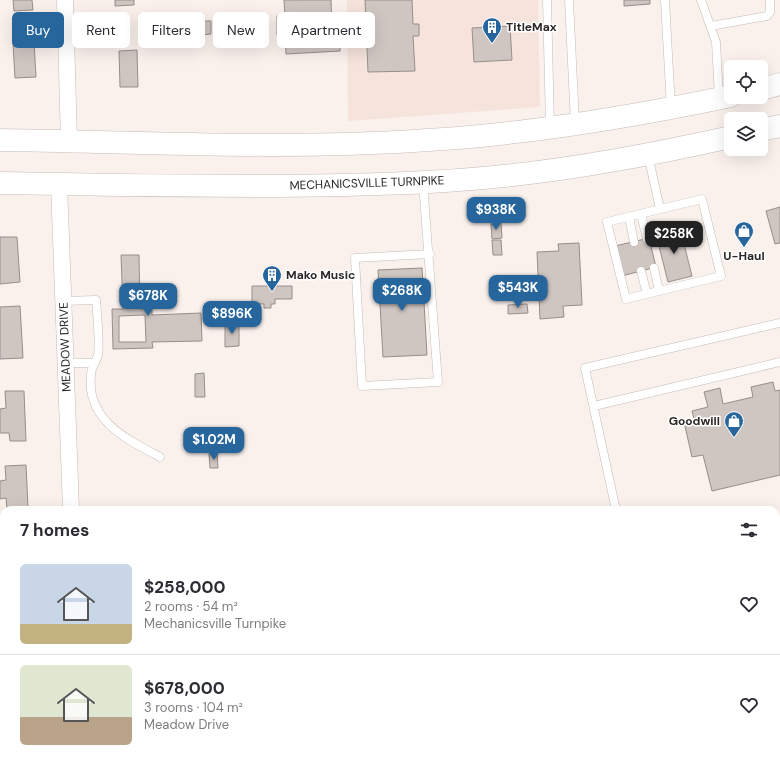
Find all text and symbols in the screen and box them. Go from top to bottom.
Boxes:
chip: Buy [12,12,64,48]
chip: Rent [72,12,130,48]
chip: Filters [138,12,205,48]
chip: New [213,12,269,48]
chip: Apartment [277,12,375,48]
building icon: TitleMax [481,16,503,44]
place label: TitleMax [506,19,557,35]
map controls [724,60,768,156]
button: locate [724,60,768,104]
button: layers [724,112,768,156]
street label: MECHANICSVILLE TURNPIKE [289,172,445,194]
pin: $938K [468,197,524,231]
text: $938K [476,201,516,218]
shop icon: U-Haul [733,220,755,248]
pin: $258K [646,221,702,255]
text: $258K [654,225,694,242]
place label: U-Haul [723,248,765,264]
building icon: Mako Music [261,264,283,292]
place label: Mako Music [286,267,355,283]
pin: $543K [490,275,546,309]
pin: $268K [374,278,430,312]
text: $543K [498,279,538,296]
text: $268K [382,282,422,299]
pin: $678K [120,283,176,317]
text: $678K [128,287,168,304]
pin: $896K [204,301,260,335]
street label: MEADOW DRIVE [55,302,75,392]
text: $896K [212,305,252,322]
shop icon: Goodwill [723,410,745,438]
place label: Goodwill [669,413,720,429]
pin: $1.02M [181,427,247,461]
text: $1.02M [192,431,236,448]
text: 7 homes [20,519,89,541]
icon: filters [738,519,760,541]
text: $258,000 [144,576,226,598]
icon: home [52,580,100,628]
icon: heart [738,593,760,615]
text: 2 rooms · 54 m² [144,598,238,615]
text: Mechanicsville Turnpike [144,615,286,632]
text: $678,000 [144,677,225,699]
icon: home [52,681,100,729]
icon: heart [738,694,760,716]
text: 3 rooms · 104 m² [144,699,243,716]
text: Meadow Drive [144,716,229,733]

